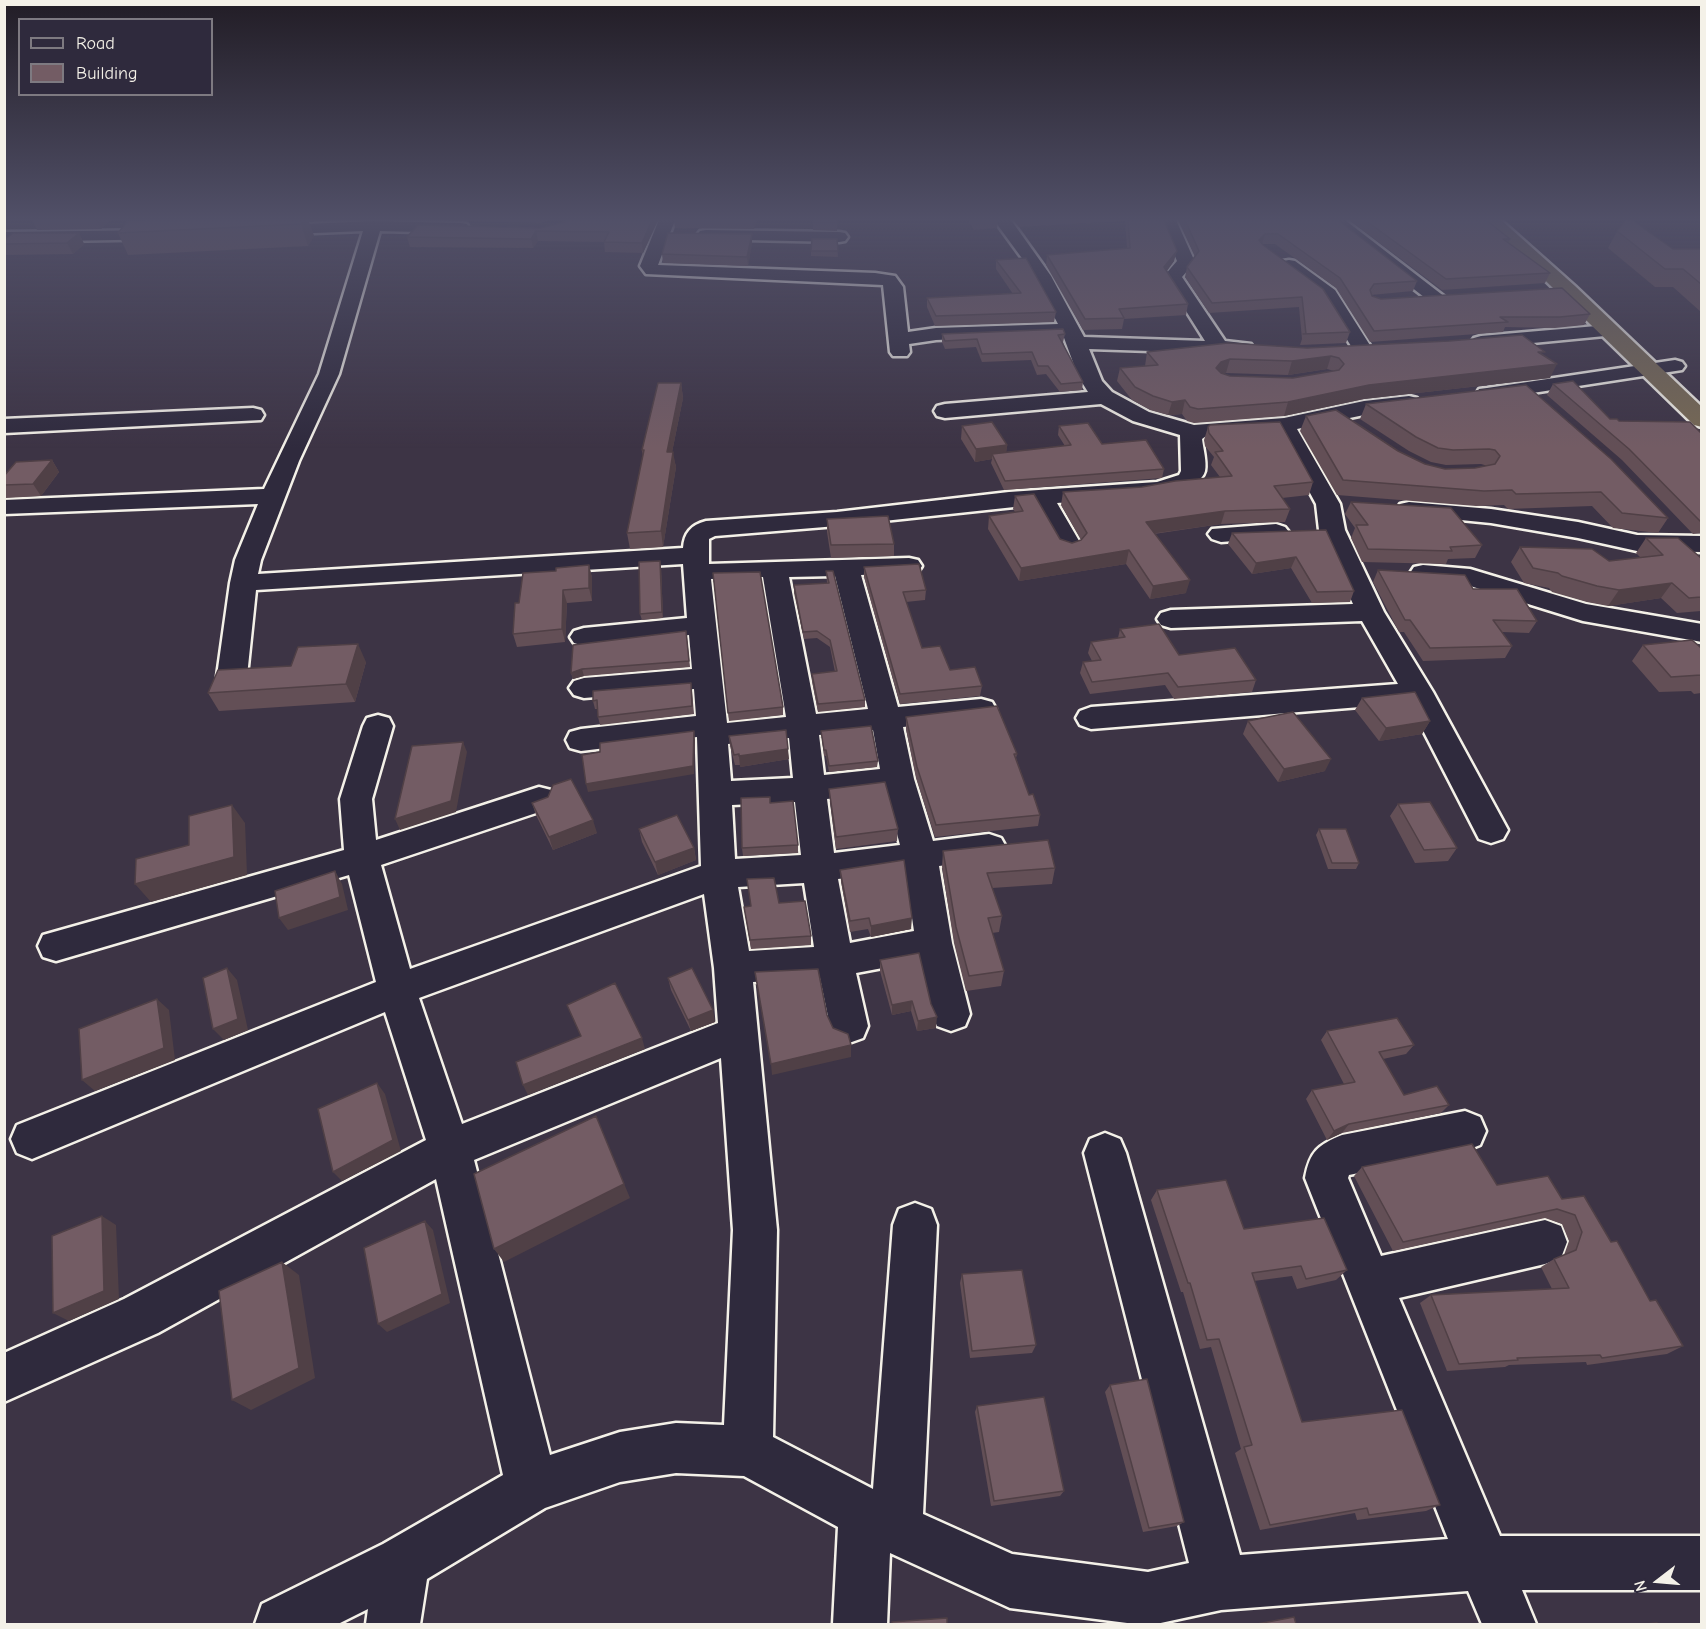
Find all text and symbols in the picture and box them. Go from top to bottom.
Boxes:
legend [18,18,213,96]
text: Road [76,33,115,54]
text: Building [76,63,138,84]
north arrow [1628,1551,1688,1611]
text: N [1631,1578,1651,1593]

